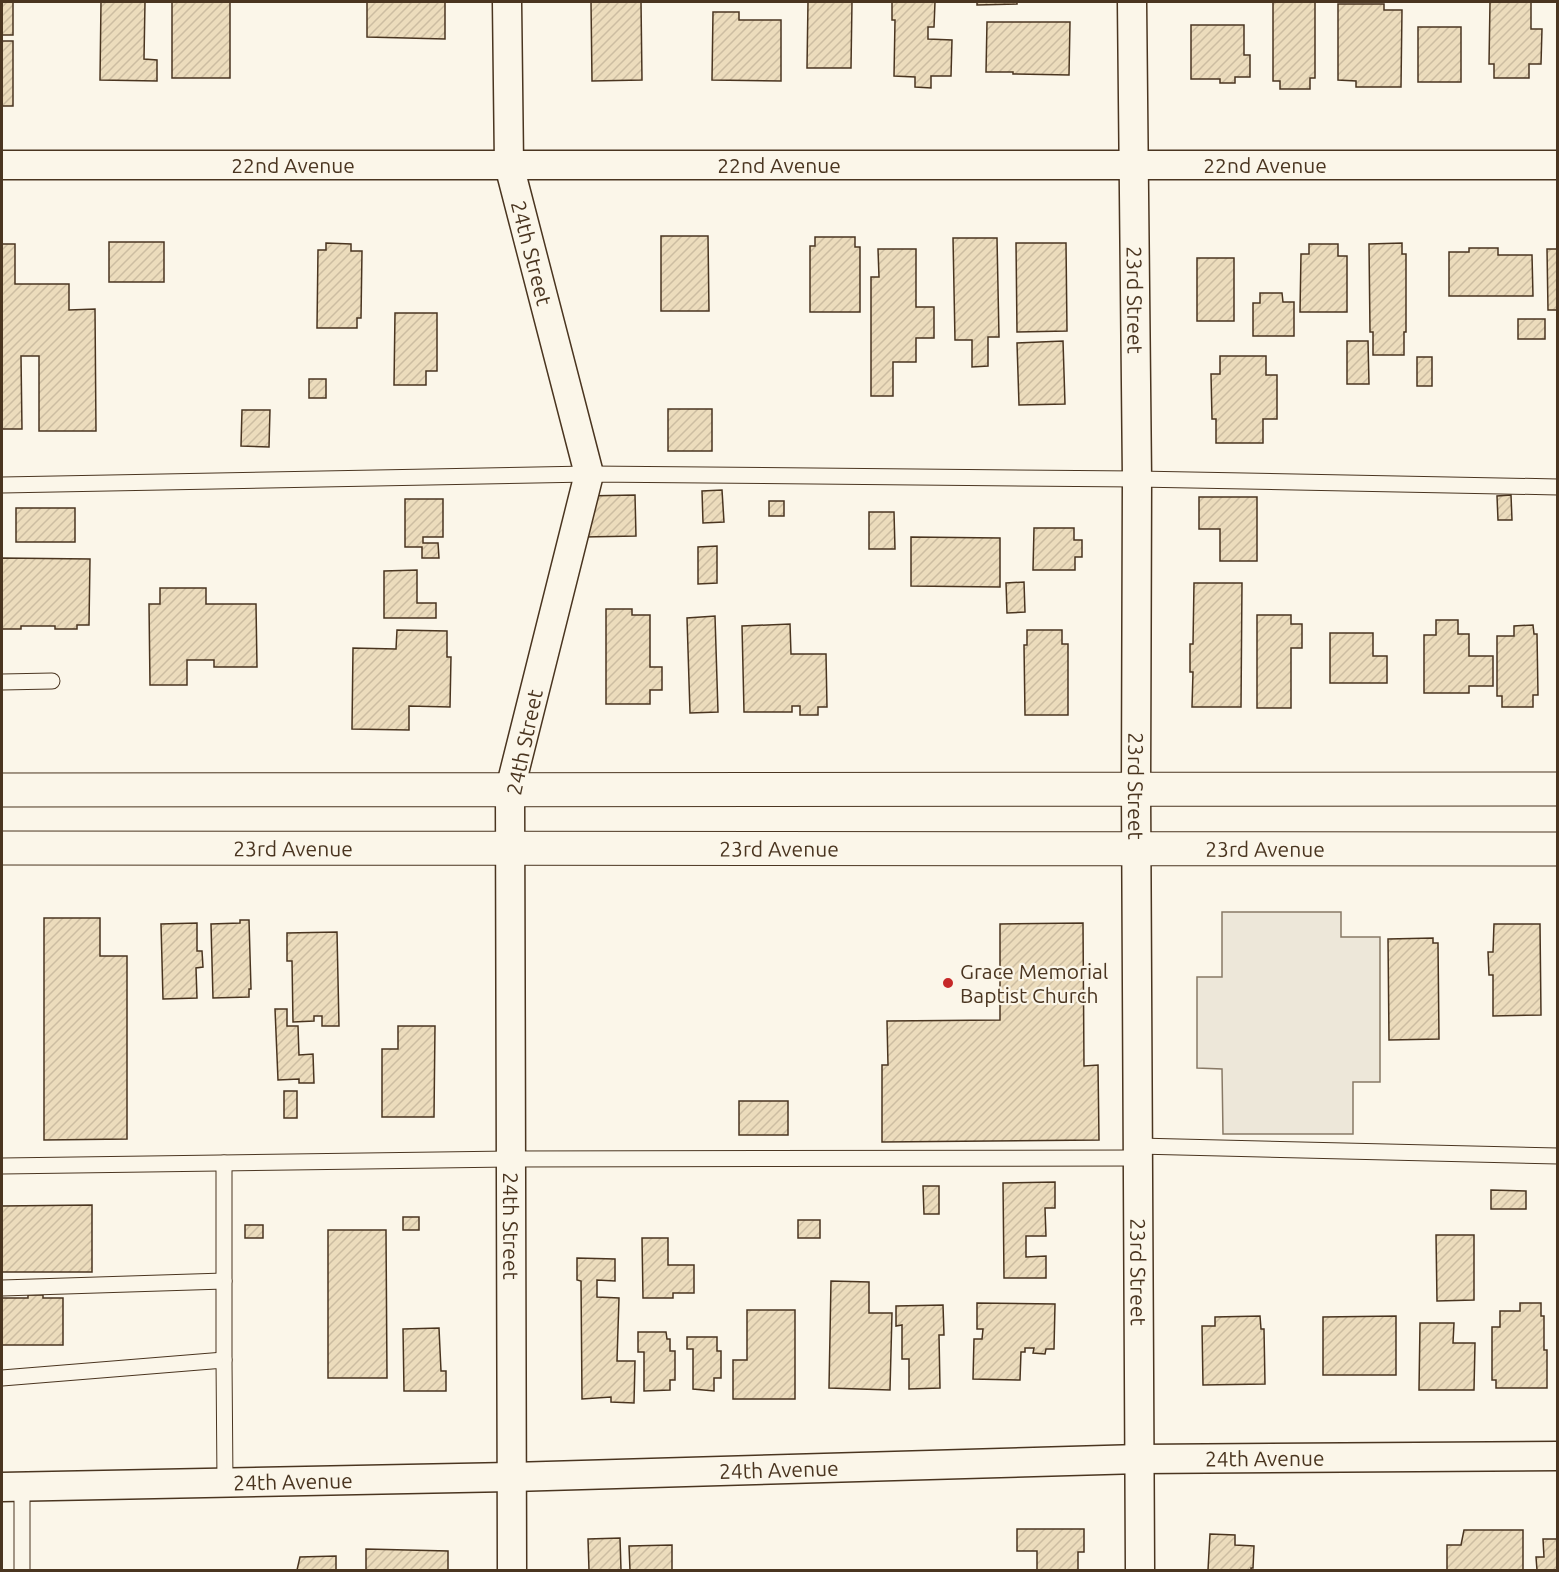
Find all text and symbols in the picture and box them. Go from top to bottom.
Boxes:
street label: 22nd Avenue [231,153,355,177]
street label: 22nd Avenue [717,153,841,177]
street label: 22nd Avenue [1203,153,1327,177]
street label: 24th Street [507,198,557,308]
street label: 23rd Street [1123,246,1148,354]
street label: 24th Street [501,687,547,797]
street label: 23rd Street [1124,732,1148,840]
street label: 23rd Avenue [233,836,353,860]
street label: 23rd Avenue [719,836,839,861]
street label: 23rd Avenue [1205,837,1325,861]
place label: Grace Memorial Baptist Church [960,959,1108,1007]
marker: Grace Memorial Baptist Church [941,976,955,990]
street label: 24th Street [499,1172,523,1280]
street label: 23rd Street [1126,1218,1151,1326]
street label: 24th Avenue [1205,1446,1325,1471]
street label: 24th Avenue [719,1456,839,1483]
street label: 24th Avenue [233,1468,353,1494]

